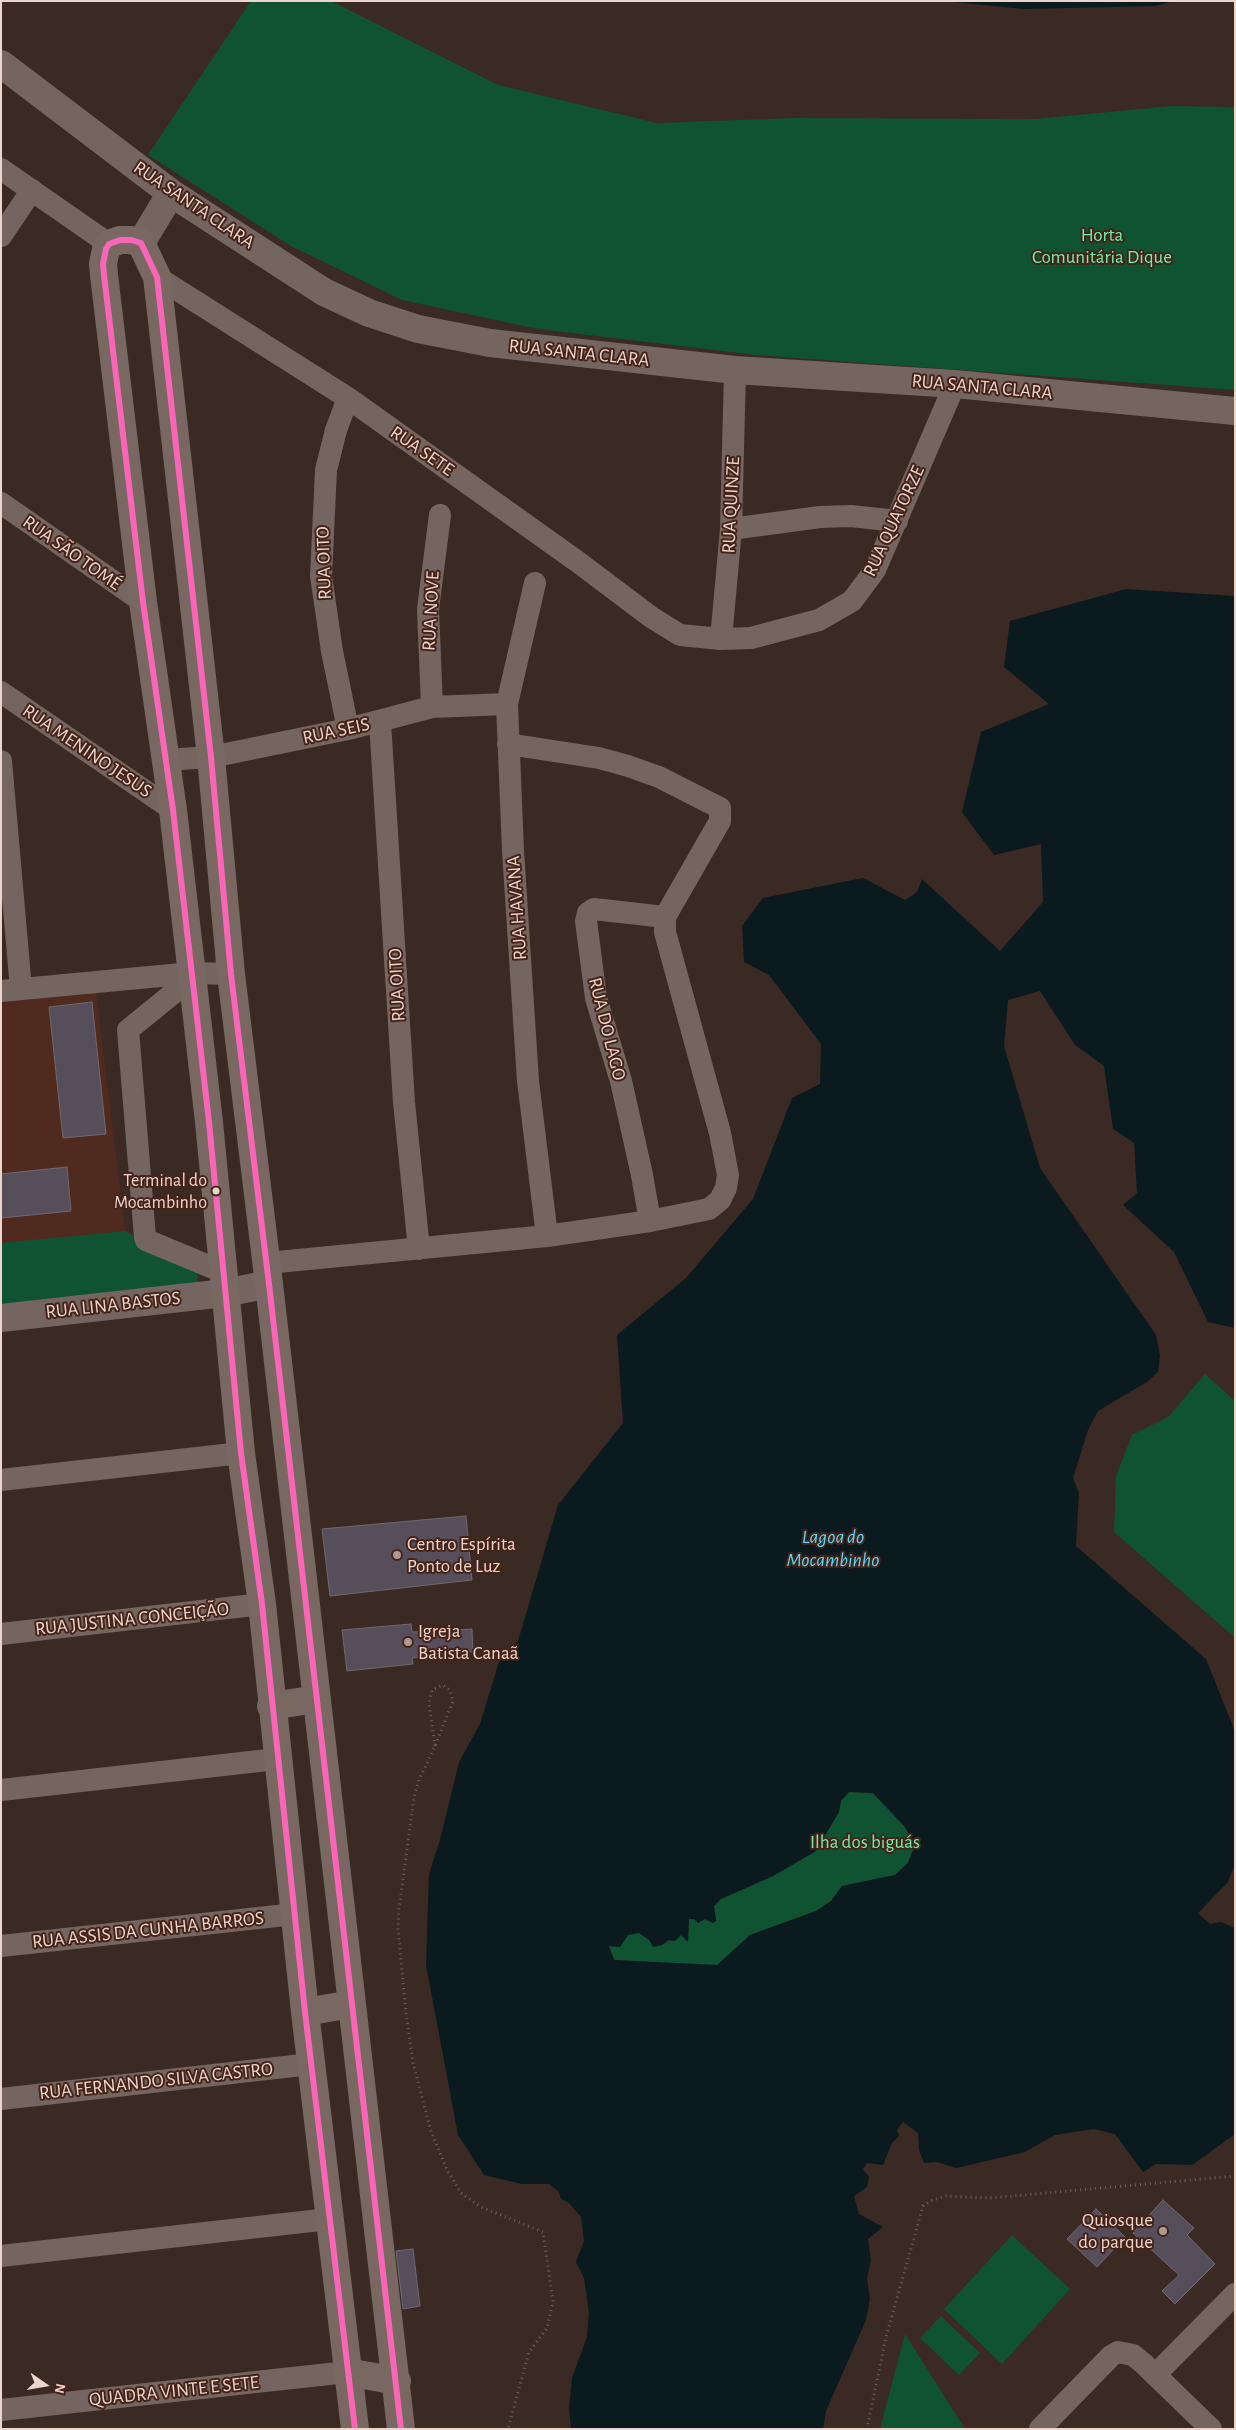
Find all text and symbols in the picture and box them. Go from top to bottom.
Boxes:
street label: RUA SANTA CLARA [129,156,259,254]
park label: Horta Comunitária Dique [1032,224,1172,268]
street label: RUA SANTA CLARA [508,334,650,372]
street label: RUA SANTA CLARA [911,369,1053,405]
street label: RUA SETE [386,421,458,481]
street label: RUA QUINZE [717,456,745,554]
street label: RUA QUATORZE [858,462,930,580]
street label: RUA SÃO TOMÉ [18,511,126,595]
street label: RUA OITO [311,526,337,600]
street label: RUA NOVE [418,570,444,652]
street label: RUA MENINO JESUS [18,699,156,803]
street label: RUA SEIS [300,713,372,749]
street label: RUA HAVANA [502,855,532,961]
street label: RUA OITO [384,948,410,1022]
street label: RUA DO LAGO [583,975,631,1083]
place label: Terminal do Mocambinho [114,1170,207,1212]
marker: Terminal do Mocambinho [211,1186,221,1196]
street label: RUA LINA BASTOS [44,1287,182,1323]
water label: Lagoa do Mocambinho [787,1525,879,1572]
place label: Centro Espírita Ponto de Luz [407,1533,516,1577]
marker: Centro Espírita Ponto de Luz [391,1549,403,1561]
street label: RUA JUSTINA CONCEIÇÃO [34,1597,230,1641]
place label: Igreja Batista Canaã [418,1620,518,1664]
marker: Igreja Batista Canaã [402,1636,414,1648]
park label: Ilha dos biguás [810,1831,920,1853]
street label: RUA ASSIS DA CUNHA BARROS [31,1906,265,1954]
street label: RUA FERNANDO SILVA CASTRO [38,2057,274,2105]
place label: Quiosque do parque [1078,2209,1153,2253]
marker: Quiosque do parque [1157,2225,1169,2237]
north arrow [20,2360,70,2410]
street label: QUADRA VINTE E SETE [88,2371,260,2411]
text: N [52,2382,68,2395]

